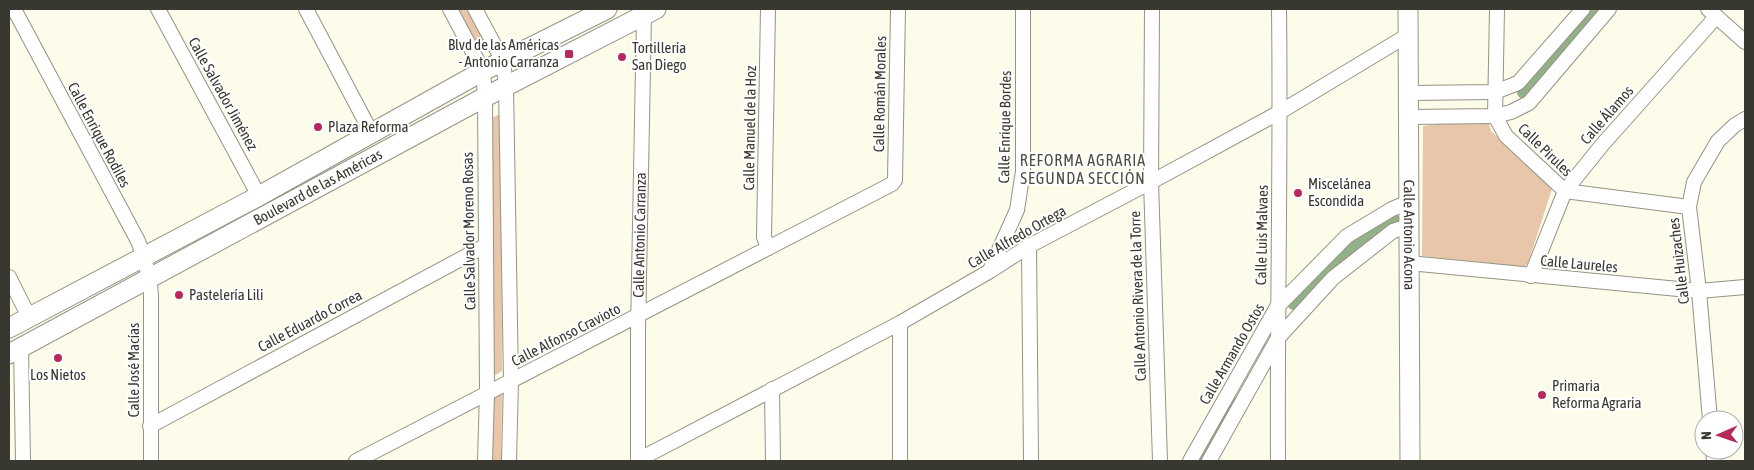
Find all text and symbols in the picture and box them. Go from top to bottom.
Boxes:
street label: Calle Salvador Jiménez [185,34,262,154]
place label: Blvd de las Américas - Antonio Carranza [448,36,559,70]
street label: Calle Román Morales [870,36,889,152]
place label: Tortillería San Diego [632,39,686,73]
marker: Blvd de las Américas - Antonio Carranza [563,48,575,60]
marker: Tortillería San Diego [616,51,628,63]
street label: Calle Manuel de la Hoz [740,65,759,191]
street label: Calle Enrique Bordes [995,70,1014,184]
street label: Calle Enrique Rodiles [65,79,134,190]
street label: Calle Álamos [1577,82,1637,147]
place label: Plaza Reforma [328,118,408,135]
street label: Calle Pirules [1515,120,1576,180]
marker: Plaza Reforma [312,121,324,133]
street label: Boulevard de las Américas [250,145,385,228]
district label: REFORMA AGRARIA SEGUNDA SECCIÓN [1020,151,1146,187]
street label: Calle Salvador Moreno Rosas [459,152,478,310]
street label: Calle Antonio Carranza [630,172,649,298]
place label: Miscelánea Escondida [1308,175,1371,209]
street label: Calle Antonio Acona [1401,180,1418,290]
street label: Calle Luis Malvaes [1252,185,1271,285]
marker: Miscelánea Escondida [1292,187,1304,199]
street label: Calle Alfredo Ortega [965,202,1069,272]
street label: Calle Antonio Rivera de la Torre [1126,210,1149,381]
street label: Calle Huizaches [1665,217,1692,305]
street label: Calle Laureles [1540,252,1618,275]
place label: Pastelería Lili [189,286,264,303]
street label: Calle Eduardo Correa [255,286,365,355]
marker: Pastelería Lili [173,289,185,301]
street label: Calle Alfonso Cravioto [508,300,623,369]
street label: Calle Armando Ostos [1196,300,1267,407]
street label: Calle José Macías [125,323,142,417]
marker: Los Nietos [52,352,64,364]
place label: Los Nietos [30,366,86,383]
place label: Primaria Reforma Agraria [1552,377,1642,411]
marker: Primaria Reforma Agraria [1536,389,1548,401]
north arrow [1694,410,1744,460]
text: N [1698,431,1714,440]

